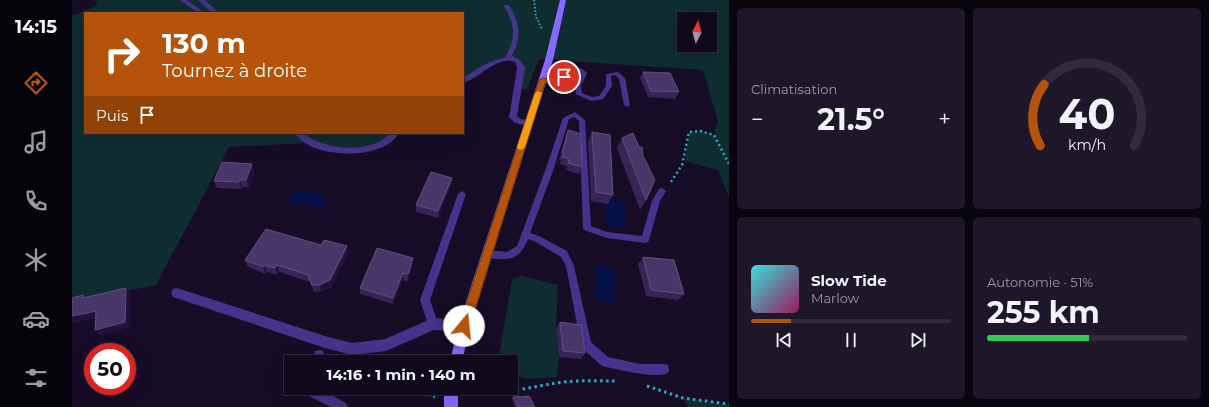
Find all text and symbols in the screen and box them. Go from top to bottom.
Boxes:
north arrow [677,12,717,52]
map controls [677,12,717,52]
text: 14:15 [15,16,57,38]
text: 130 m [162,26,246,60]
icon: right [96,28,148,80]
text: Tournez à droite [162,60,307,82]
pin [547,60,581,94]
icon: arrive [553,66,575,88]
icon: directions [22,69,50,97]
text: Climatisation [751,81,837,97]
text: 40 [1059,89,1115,139]
text: 21.5° [817,101,885,138]
icon: arrive [136,104,158,126]
text: Puis [96,106,128,125]
text: − [751,106,764,133]
text: + [938,106,951,133]
icon: music [22,128,50,156]
text: km/h [1068,136,1106,154]
icon: phone [22,187,50,215]
icon: climate [22,246,50,274]
text: Slow Tide [811,271,887,290]
text: Autonomie · 51% [987,274,1093,290]
text: Marlow [811,290,859,306]
text: 255 km [987,294,1100,331]
icon: car [22,305,50,333]
position arrow [443,305,485,347]
icon: previous [773,329,795,351]
icon: pause [840,329,862,351]
icon: next [907,329,929,351]
speed limit sign: 50 [84,343,136,395]
icon: filters [22,364,50,392]
text: 14:16 · 1 min · 140 m [327,365,475,384]

